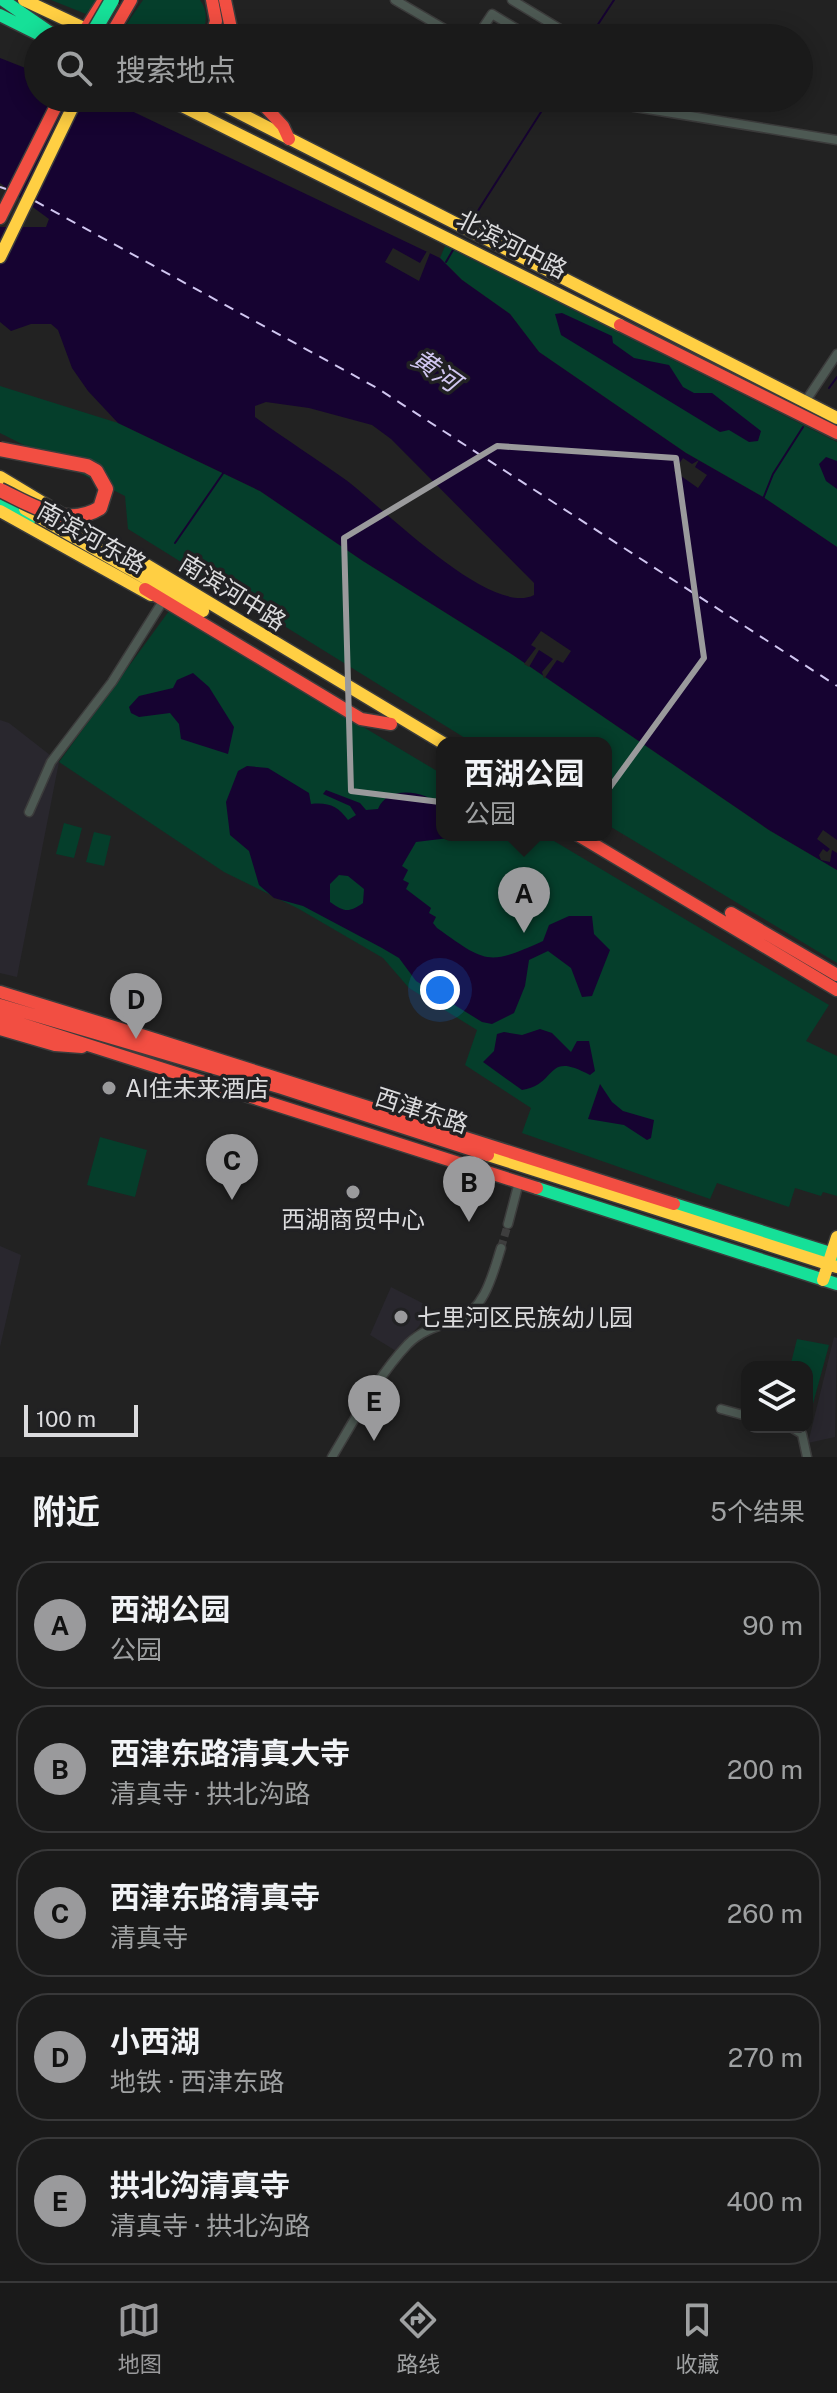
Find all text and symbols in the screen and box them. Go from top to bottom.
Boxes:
search box [24,24,813,112]
icon: search [52,46,96,90]
text: 搜索地点 [116,52,236,88]
street label: 北滨河中路 [452,204,572,284]
water label: 黄河 [406,342,470,400]
street label: 南滨河东路 [33,496,151,578]
street label: 南滨河中路 [175,548,291,636]
popup [436,737,612,841]
text: 西湖公园 [464,755,584,791]
text: 公园 [464,798,516,829]
pin: A [498,867,550,933]
your location [420,970,460,1010]
pin: D [110,973,162,1039]
place label: AI住未来酒店 [125,1074,269,1102]
marker: AI住未来酒店 [100,1079,118,1097]
street label: 西津东路 [372,1082,472,1138]
pin: C [206,1134,258,1200]
pin: B [443,1156,495,1222]
marker: 西湖商贸中心 [344,1183,362,1201]
place label: 西湖商贸中心 [281,1205,425,1233]
place label: 七里河区民族幼儿园 [417,1303,633,1331]
marker: 七里河区民族幼儿园 [392,1308,410,1326]
map controls [741,1361,813,1433]
button: layers [741,1361,813,1433]
pin: E [348,1375,400,1441]
scale bar [24,1401,138,1437]
text: 100 m [36,1406,96,1432]
text: 附近 [32,1492,100,1532]
text: 5个结果 [710,1496,805,1527]
text: 西湖公园 [110,1591,230,1627]
text: A [51,1610,69,1641]
text: 90 m [742,1610,803,1641]
text: 公园 [110,1634,162,1665]
text: 西津东路清真大寺 [110,1735,350,1771]
text: B [51,1754,69,1785]
text: 200 m [727,1754,803,1785]
text: 清真寺 · 拱北沟路 [110,1778,310,1809]
text: 西津东路清真寺 [110,1879,320,1915]
text: C [51,1898,69,1929]
text: 260 m [727,1898,803,1929]
text: 清真寺 [110,1922,188,1953]
text: 小西湖 [110,2023,200,2059]
text: D [51,2042,69,2073]
text: 270 m [728,2042,803,2073]
text: 地铁 · 西津东路 [110,2066,284,2097]
text: 拱北沟清真寺 [110,2167,290,2203]
text: E [52,2186,68,2217]
text: 400 m [726,2186,803,2217]
text: 清真寺 · 拱北沟路 [110,2210,310,2241]
tab: 地图 [117,2298,162,2378]
tab: 路线 [396,2298,441,2378]
tab: 收藏 [675,2298,720,2378]

